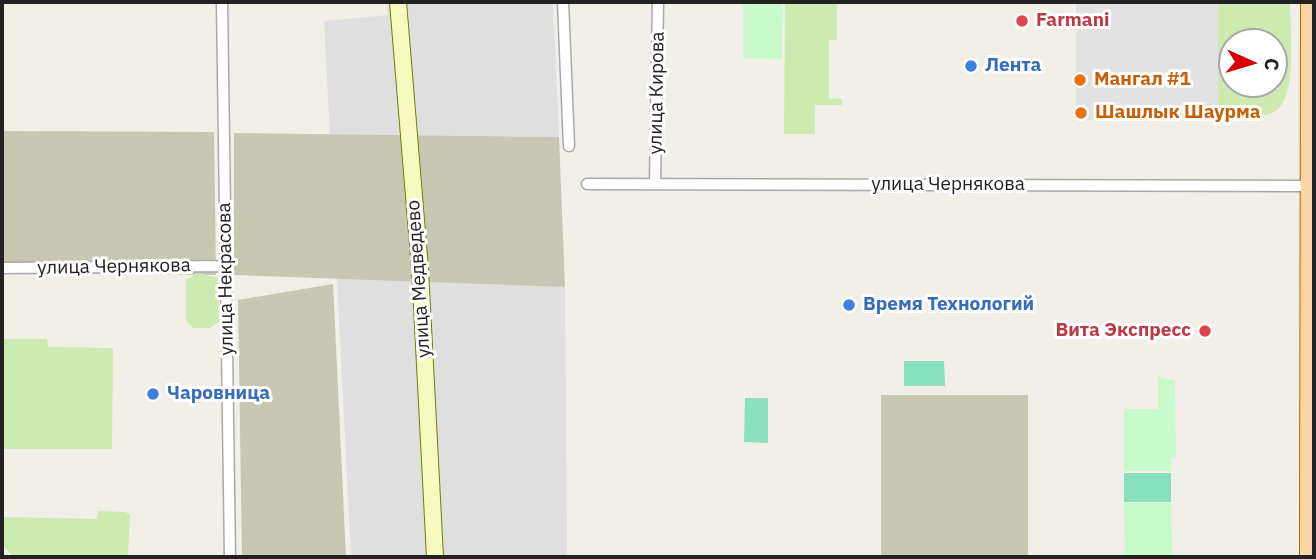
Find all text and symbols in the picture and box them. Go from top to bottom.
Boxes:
place label: Farmani [1036,10,1109,32]
marker: Farmani [1014,13,1030,29]
north arrow [1218,28,1288,98]
street label: улица Кирова [645,31,669,155]
place label: Лента [985,55,1041,77]
text: С [1260,57,1284,71]
marker: Лента [963,58,979,74]
place label: Мангал #1 [1094,69,1191,91]
marker: Мангал #1 [1072,72,1088,88]
place label: Шашлык Шаурма [1095,102,1261,124]
marker: Шашлык Шаурма [1073,105,1089,121]
street label: улица Чернякова [871,174,1025,196]
street label: улица Медведево [402,199,436,359]
street label: улица Некрасова [213,202,239,356]
street label: улица Чернякова [37,254,191,280]
place label: Время Технологий [863,294,1034,316]
marker: Время Технологий [841,297,857,313]
place label: Вита Экспресс [1055,320,1191,342]
marker: Вита Экспресс [1197,323,1213,339]
place label: Чаровница [167,383,270,405]
marker: Чаровница [145,386,161,402]

